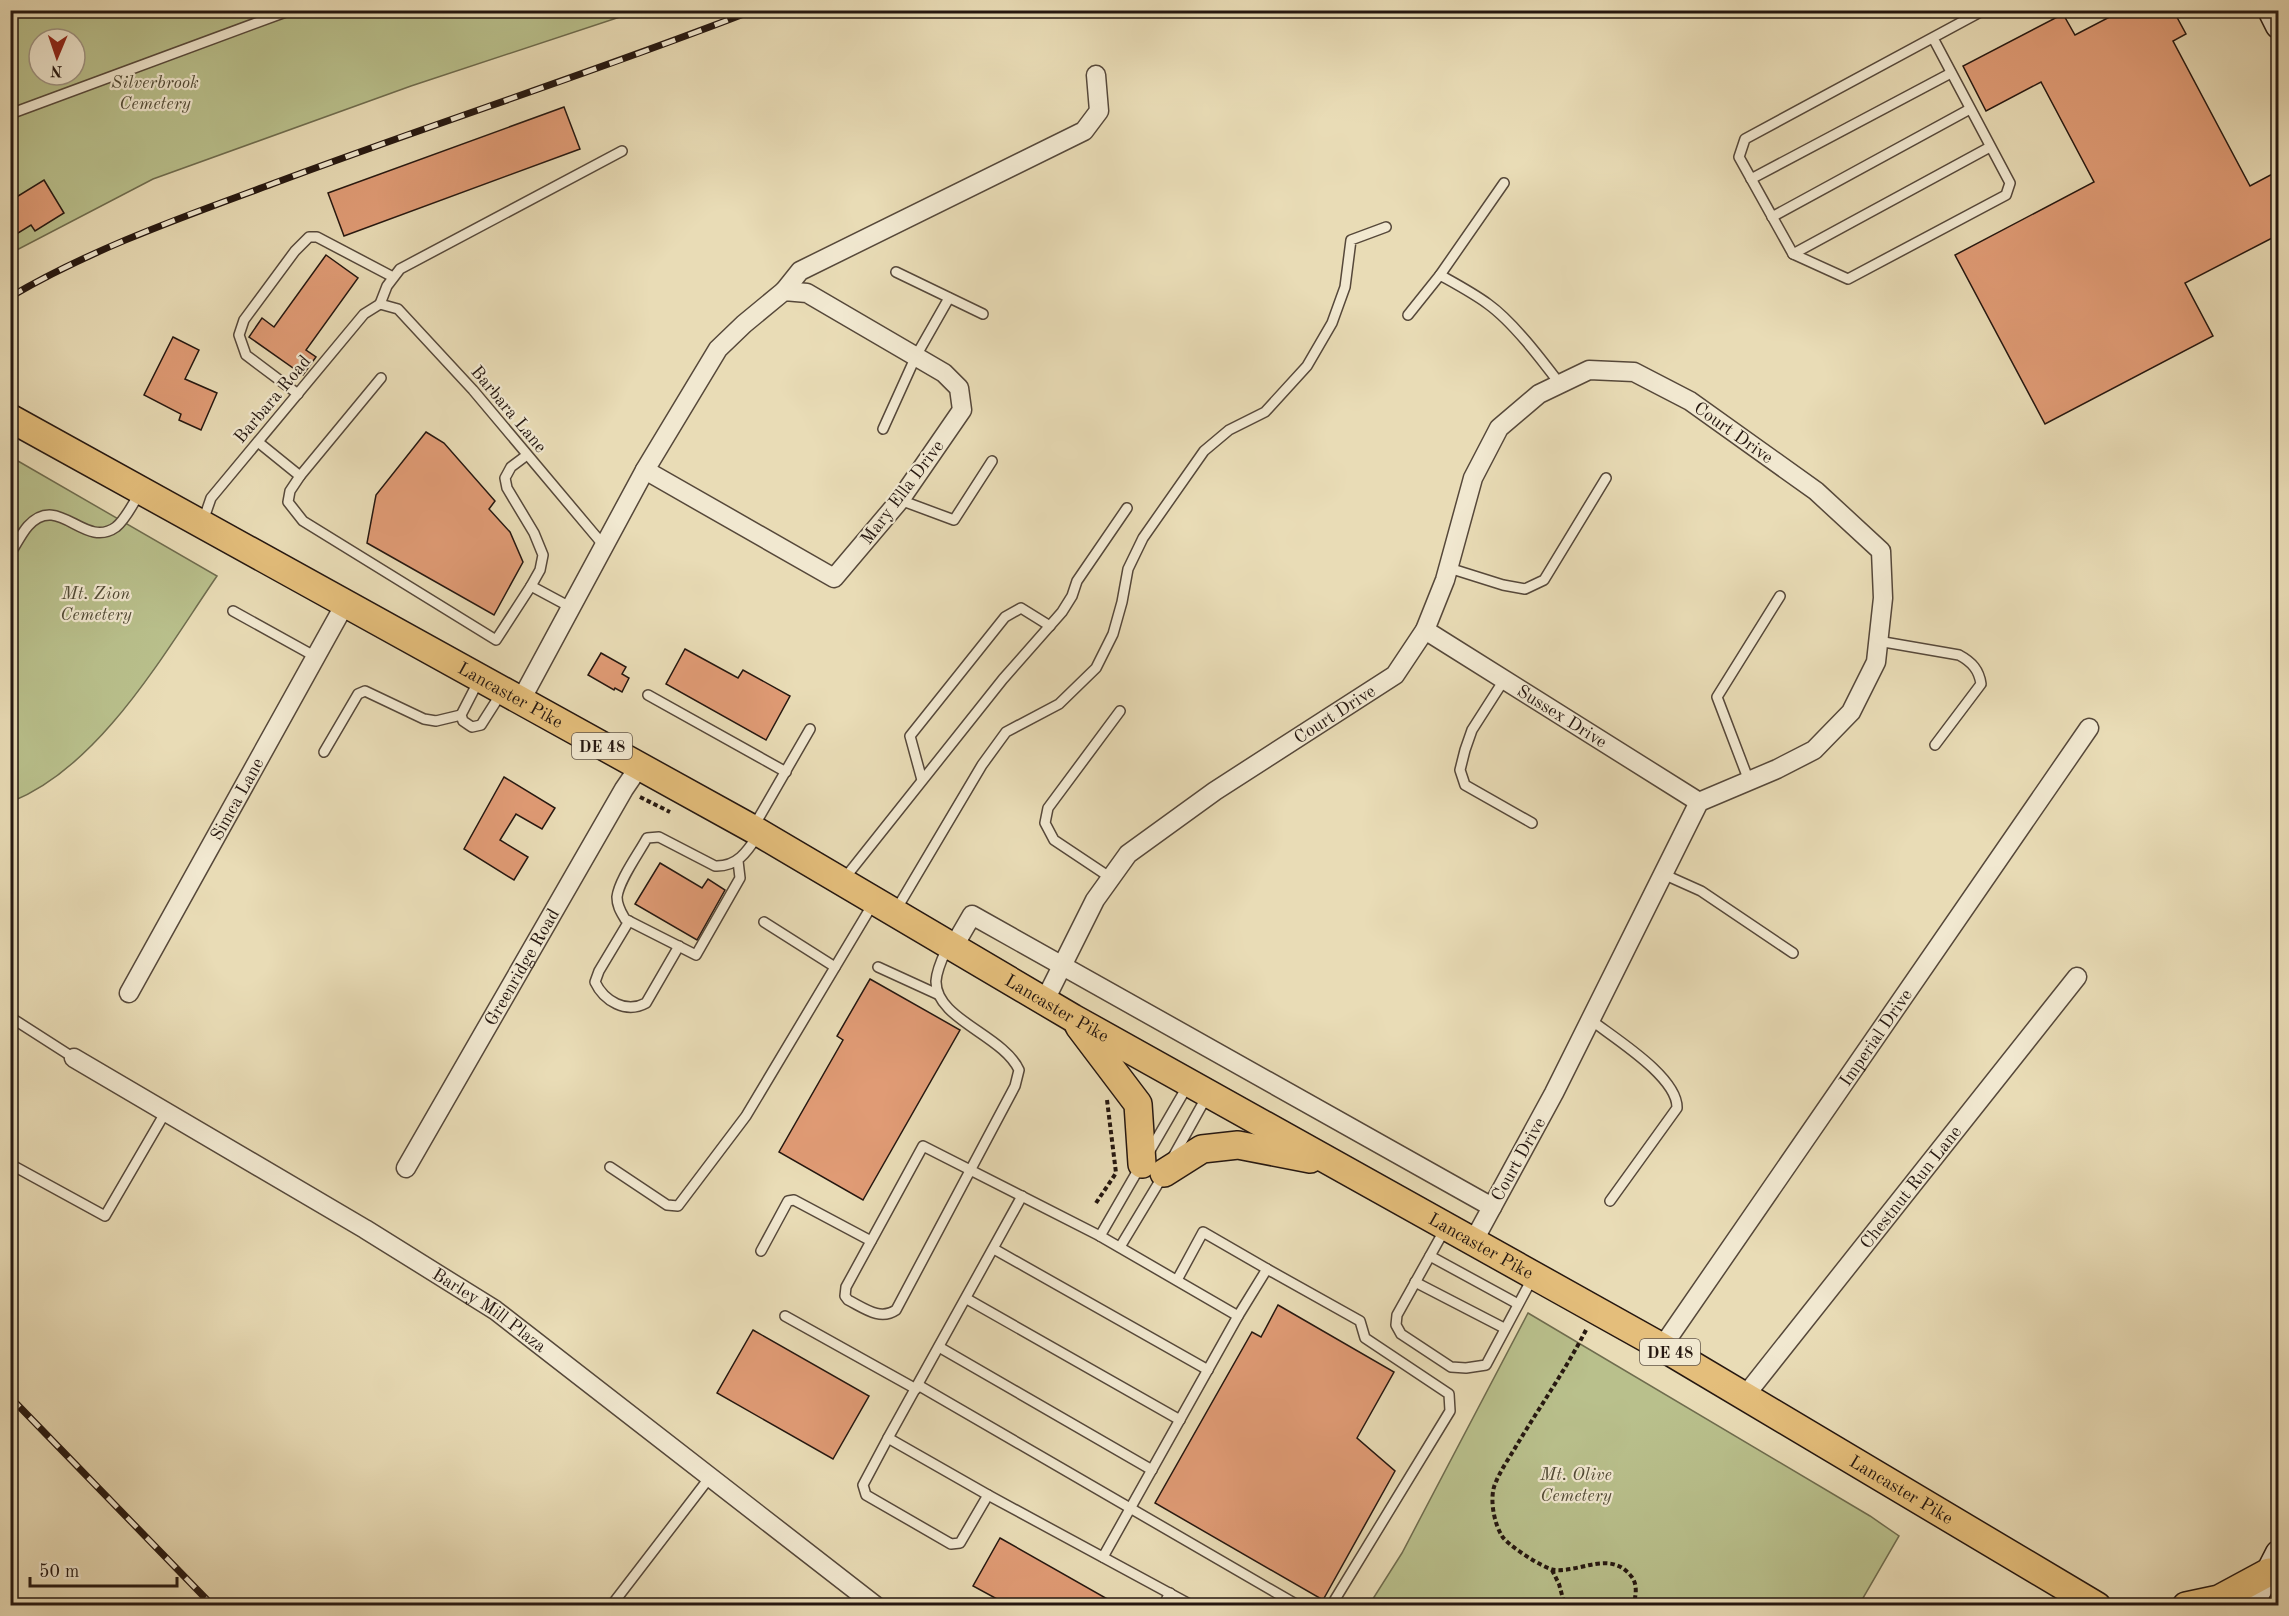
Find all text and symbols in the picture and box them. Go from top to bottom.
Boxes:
north arrow [27,27,87,87]
text: N [49,62,63,78]
park label: Silverbrook Cemetery [111,74,199,113]
street label: Barbara Road [231,352,314,447]
street label: Barbara Lane [467,363,550,456]
street label: Court Drive [1690,399,1776,467]
street label: Mary Ella Drive [858,437,948,548]
park label: Mt. Zion Cemetery [60,585,132,624]
street label: Lancaster Pike [454,660,566,732]
street label: Court Drive [1291,682,1379,747]
street label: Sussex Drive [1514,682,1610,752]
road number: DE 48 [572,733,632,759]
street label: Simca Lane [208,755,268,844]
street label: Greenridge Road [482,906,563,1029]
street label: Lancaster Pike [1001,972,1112,1046]
street label: Imperial Drive [1837,986,1916,1090]
street label: Court Drive [1489,1115,1549,1204]
street label: Chestnut Run Lane [1857,1123,1965,1252]
street label: Lancaster Pike [1425,1210,1536,1283]
street label: Barley Mill Plaza [429,1265,549,1356]
road number: DE 48 [1640,1339,1700,1365]
street label: Lancaster Pike [1846,1453,1956,1528]
park label: Mt. Olive Cemetery [1539,1466,1612,1505]
scale bar [30,1550,177,1588]
text: 50 m [39,1563,79,1581]

